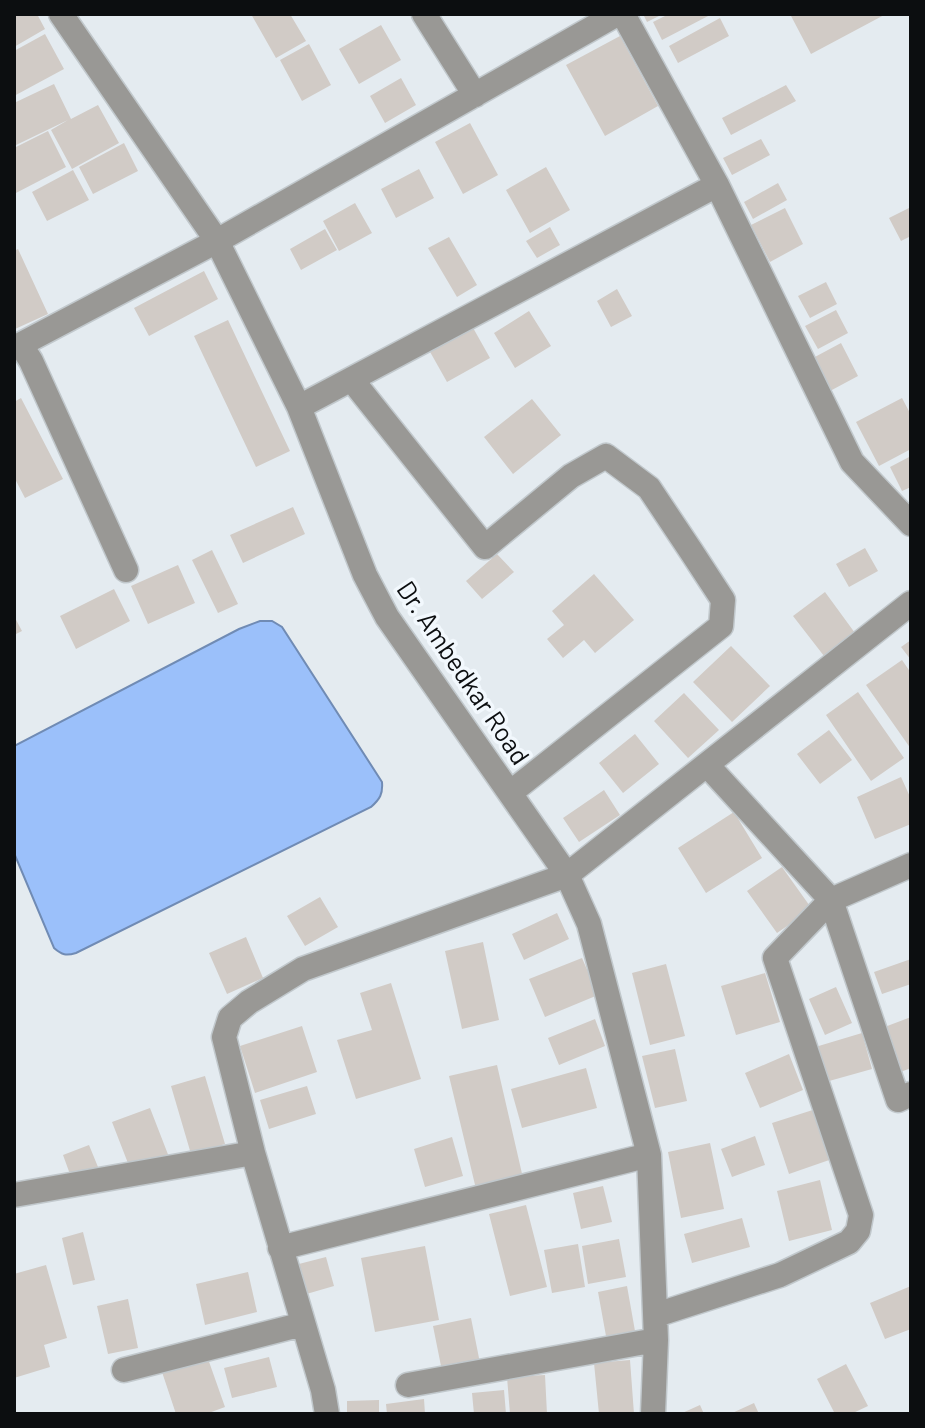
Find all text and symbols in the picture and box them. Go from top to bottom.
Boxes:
street label: Dr. Ambedkar Road [391,575,537,770]

